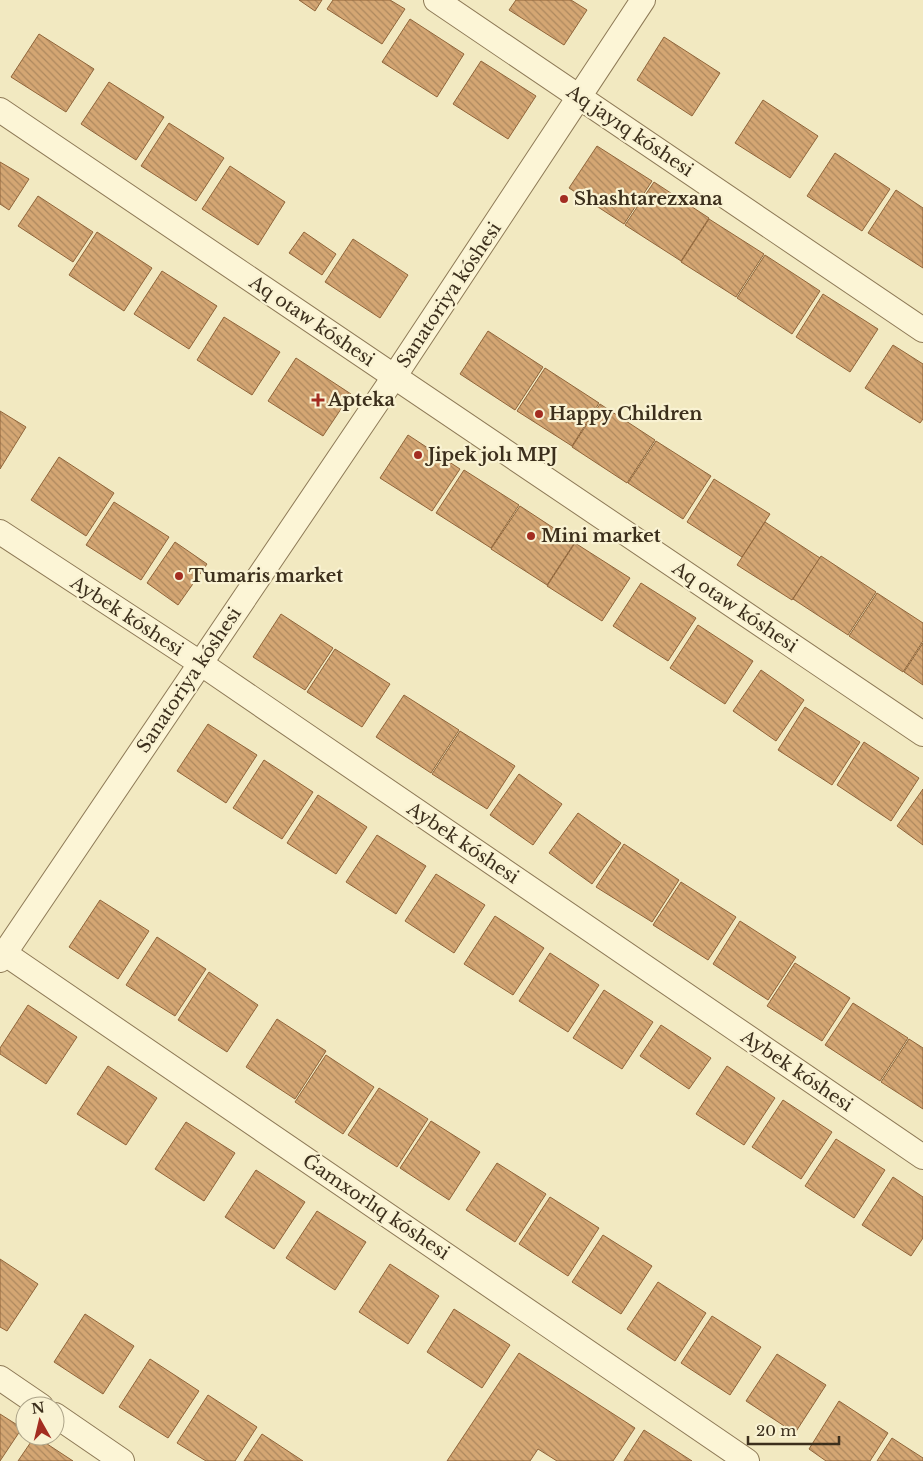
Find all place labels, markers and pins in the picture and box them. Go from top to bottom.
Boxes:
place label: Shashtarezxana [574,188,723,210]
marker: Shashtarezxana [558,193,570,205]
place label: Apteka [327,389,395,411]
marker: Apteka [312,394,324,406]
place label: Happy Children [549,403,702,425]
marker: Happy Children [533,408,545,420]
place label: Jipek jolı MPJ [424,444,558,466]
marker: Jipek jolı MPJ [412,449,424,461]
place label: Mini market [541,525,661,547]
marker: Mini market [525,530,537,542]
place label: Tumaris market [189,565,343,587]
marker: Tumaris market [173,570,185,582]

